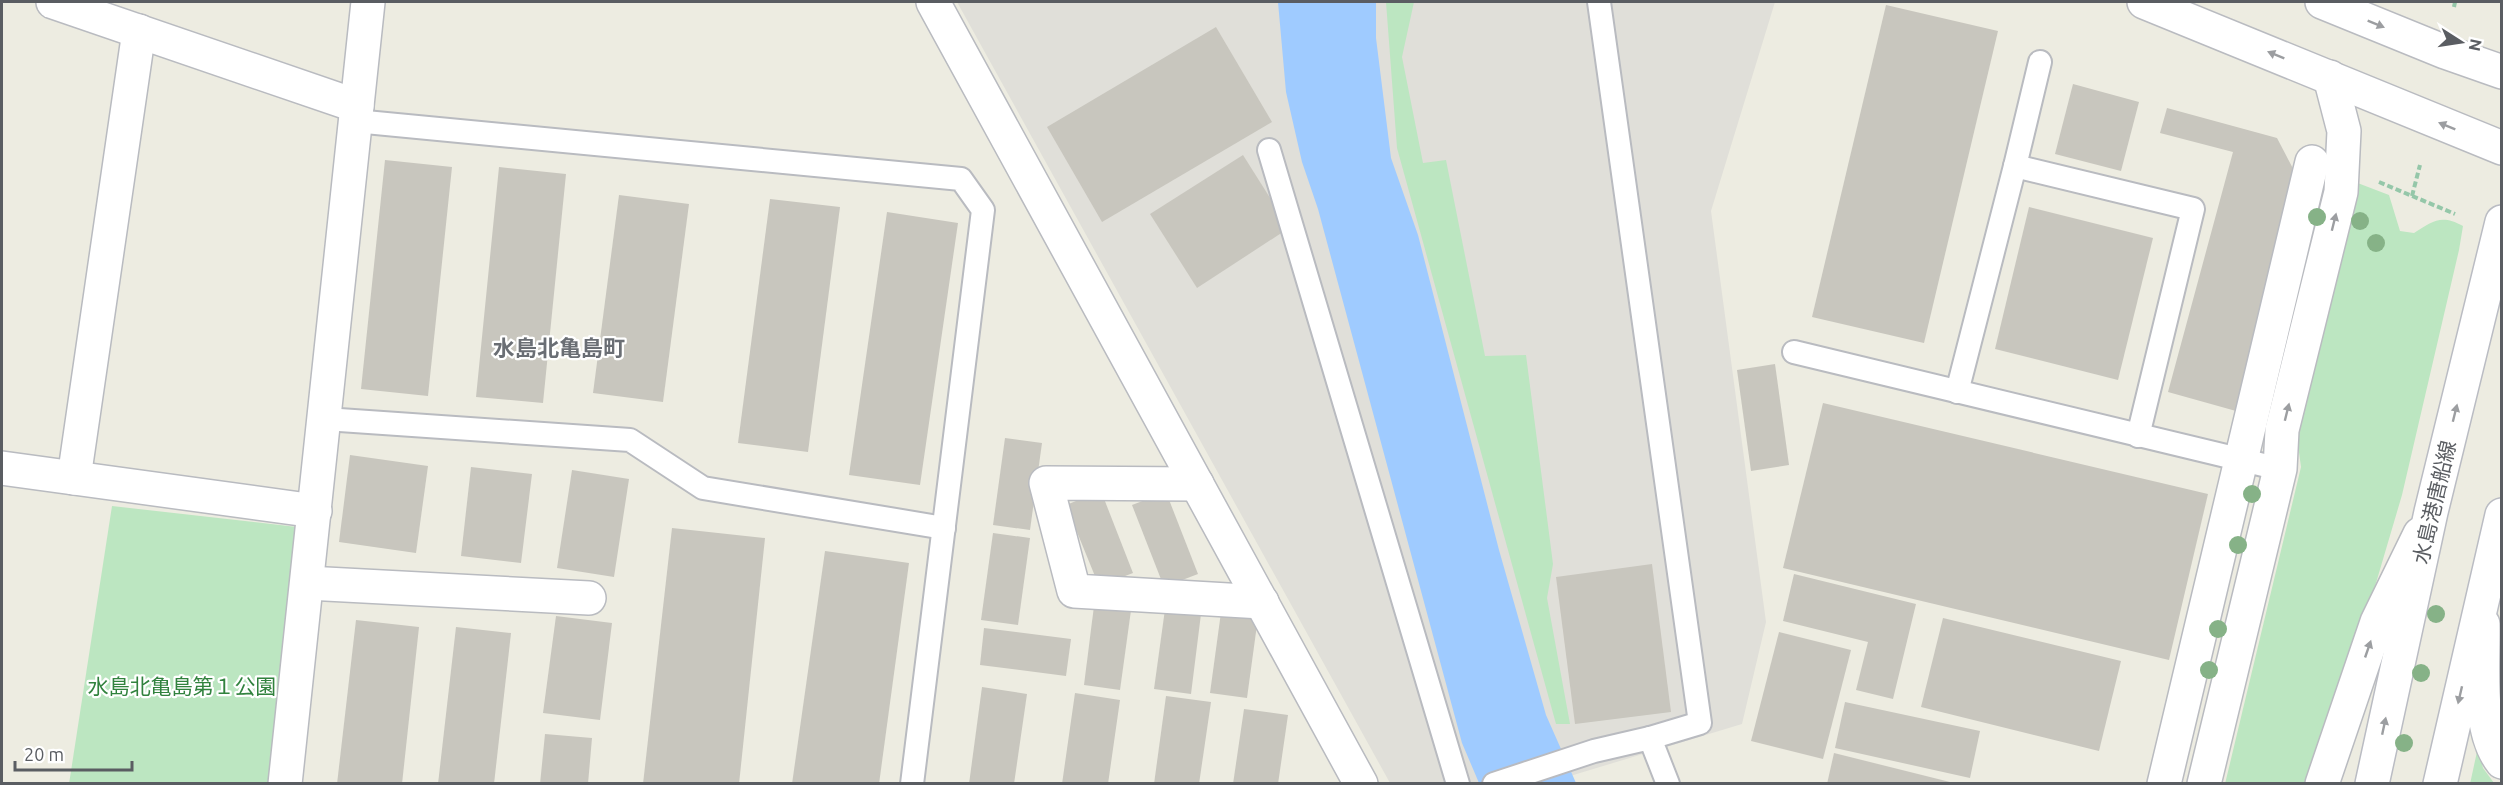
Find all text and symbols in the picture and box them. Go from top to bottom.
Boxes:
north arrow [2431,12,2491,72]
one-way arrow [2367,19,2385,29]
text: N [2466,37,2486,53]
one-way arrow [2266,50,2284,60]
one-way arrow [2438,121,2456,131]
one-way arrow [2329,213,2339,232]
district label: 水島北亀島町 [493,335,625,360]
one-way arrow [2282,402,2292,421]
one-way arrow [2451,404,2461,422]
street label: 水島港唐船線 [2408,438,2460,566]
one-way arrow [2364,640,2374,658]
park label: 水島北亀島第１公園 [88,674,277,698]
one-way arrow [2455,685,2465,704]
one-way arrow [2380,717,2390,736]
scale bar [15,734,132,772]
text: 20 m [24,744,64,764]

